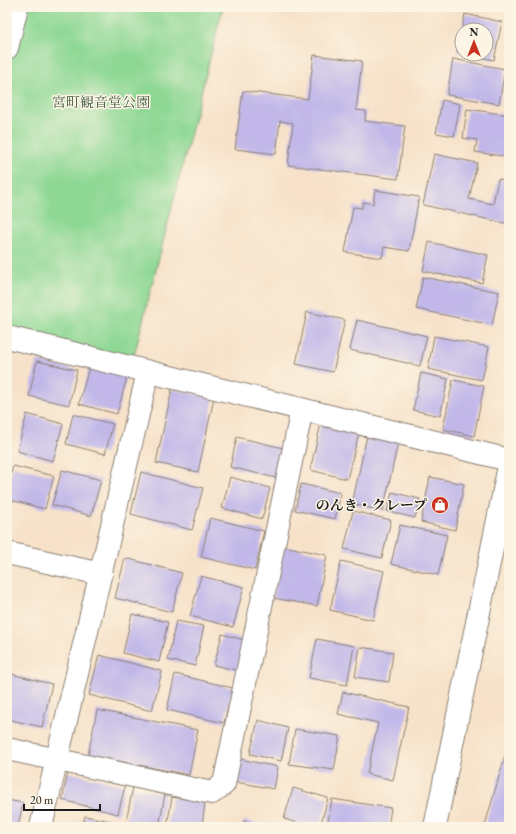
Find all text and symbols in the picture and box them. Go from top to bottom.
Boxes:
north arrow [454,22,494,62]
text: N [470,25,479,39]
park label: 宮町観音堂公園 [52,93,150,111]
shop icon: のんき・クレープ [430,495,450,515]
place label: のんき・クレープ [316,496,427,514]
scale bar [24,786,100,812]
text: 20 m [30,792,54,808]

